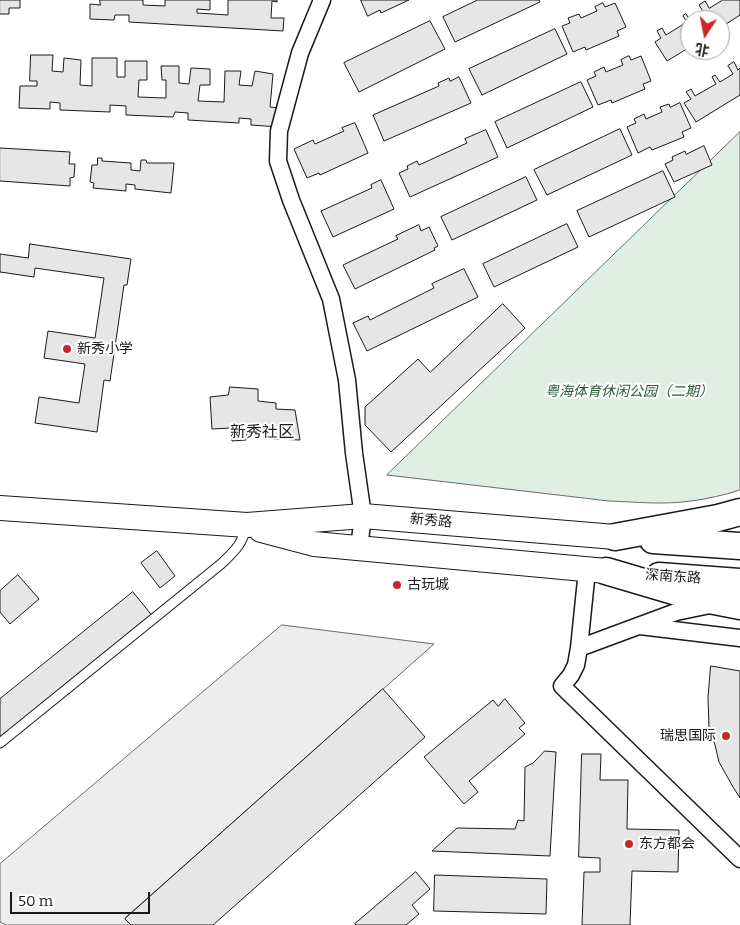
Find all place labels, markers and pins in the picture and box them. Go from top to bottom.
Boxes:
place label: 新秀小学 [77,341,133,357]
marker: 新秀小学 [61,343,73,355]
place label: 古玩城 [407,577,449,593]
marker: 古玩城 [391,579,403,591]
place label: 瑞思国际 [660,728,716,744]
marker: 瑞思国际 [720,730,732,742]
place label: 东方都会 [639,836,695,852]
marker: 东方都会 [623,838,635,850]

